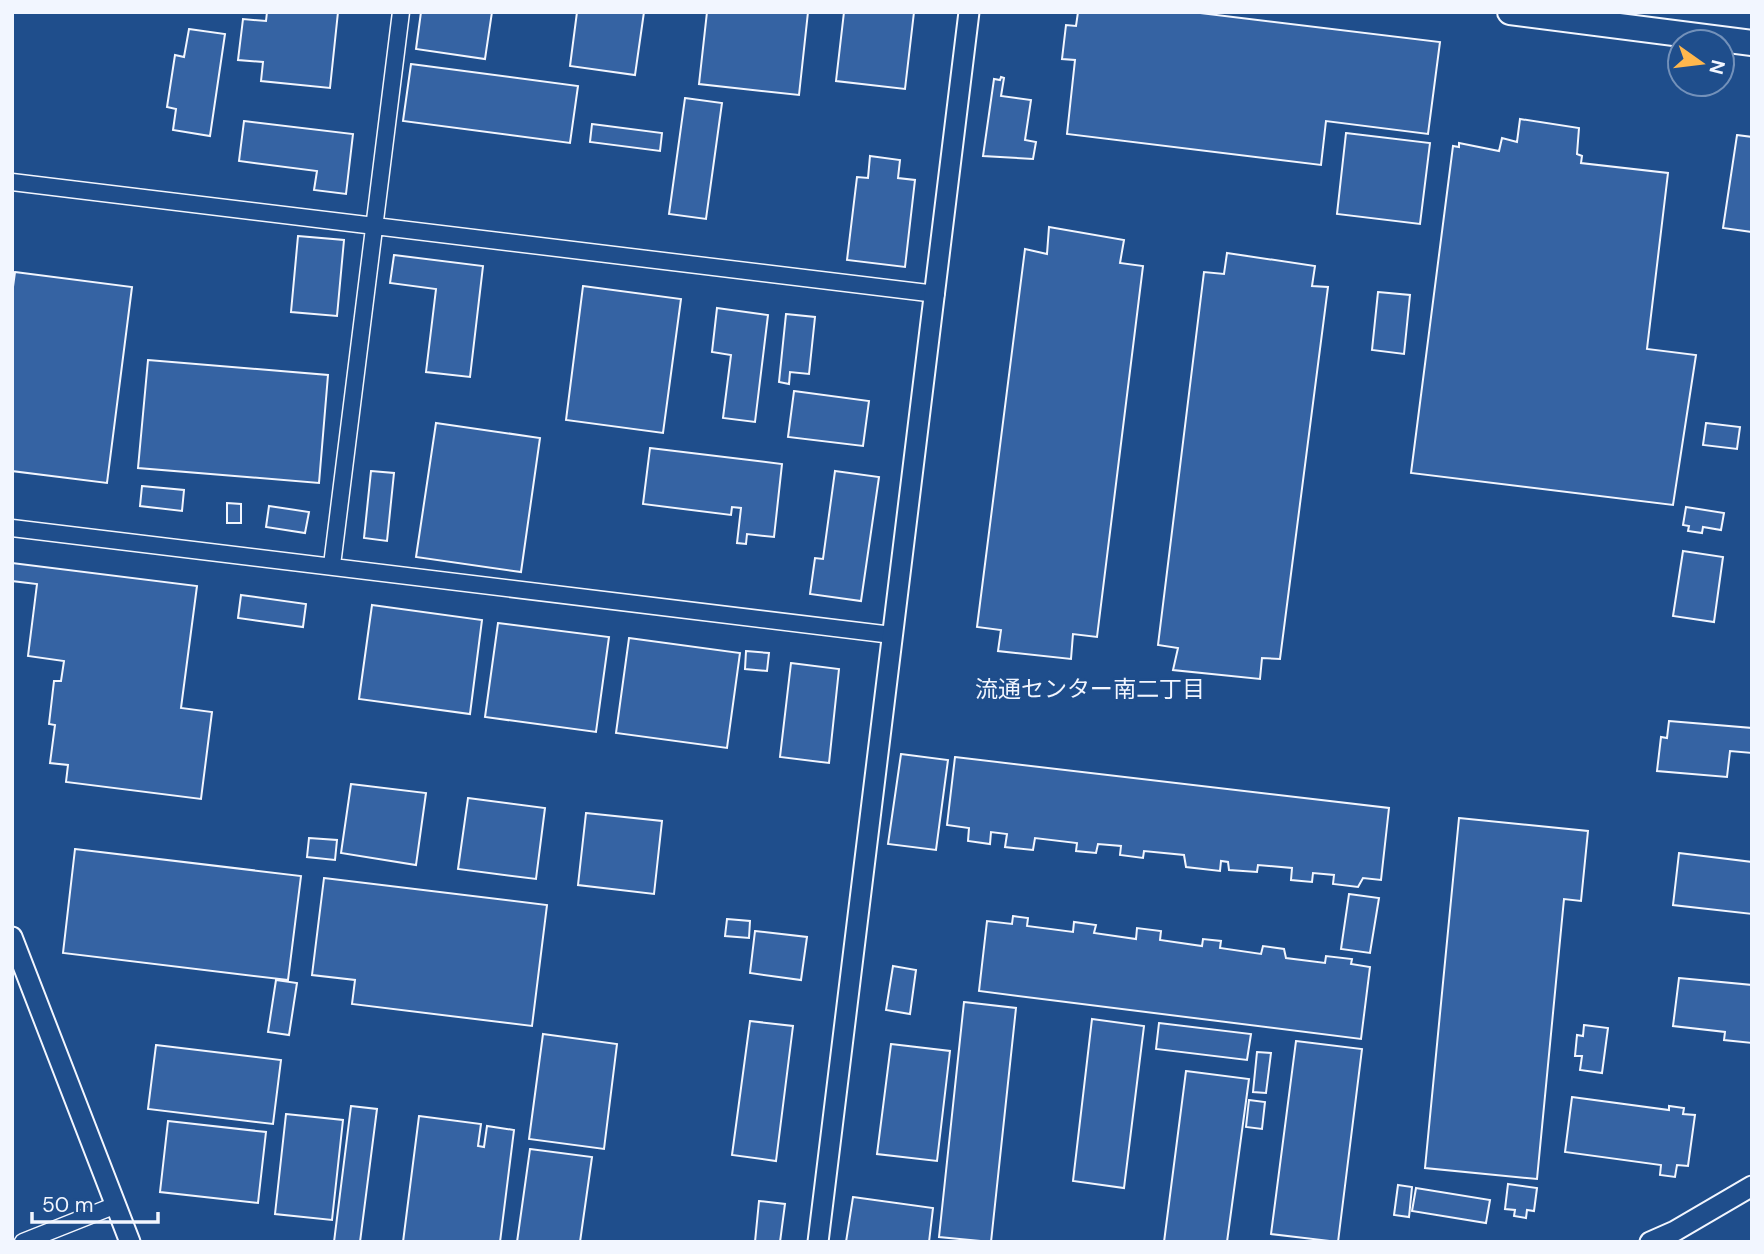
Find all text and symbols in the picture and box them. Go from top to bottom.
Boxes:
north arrow [1666,28,1736,98]
text: N [1703,57,1731,77]
district label: 流通センター南二丁目 [975,674,1205,704]
scale bar [32,1180,158,1224]
text: 50 m [42,1191,93,1219]

